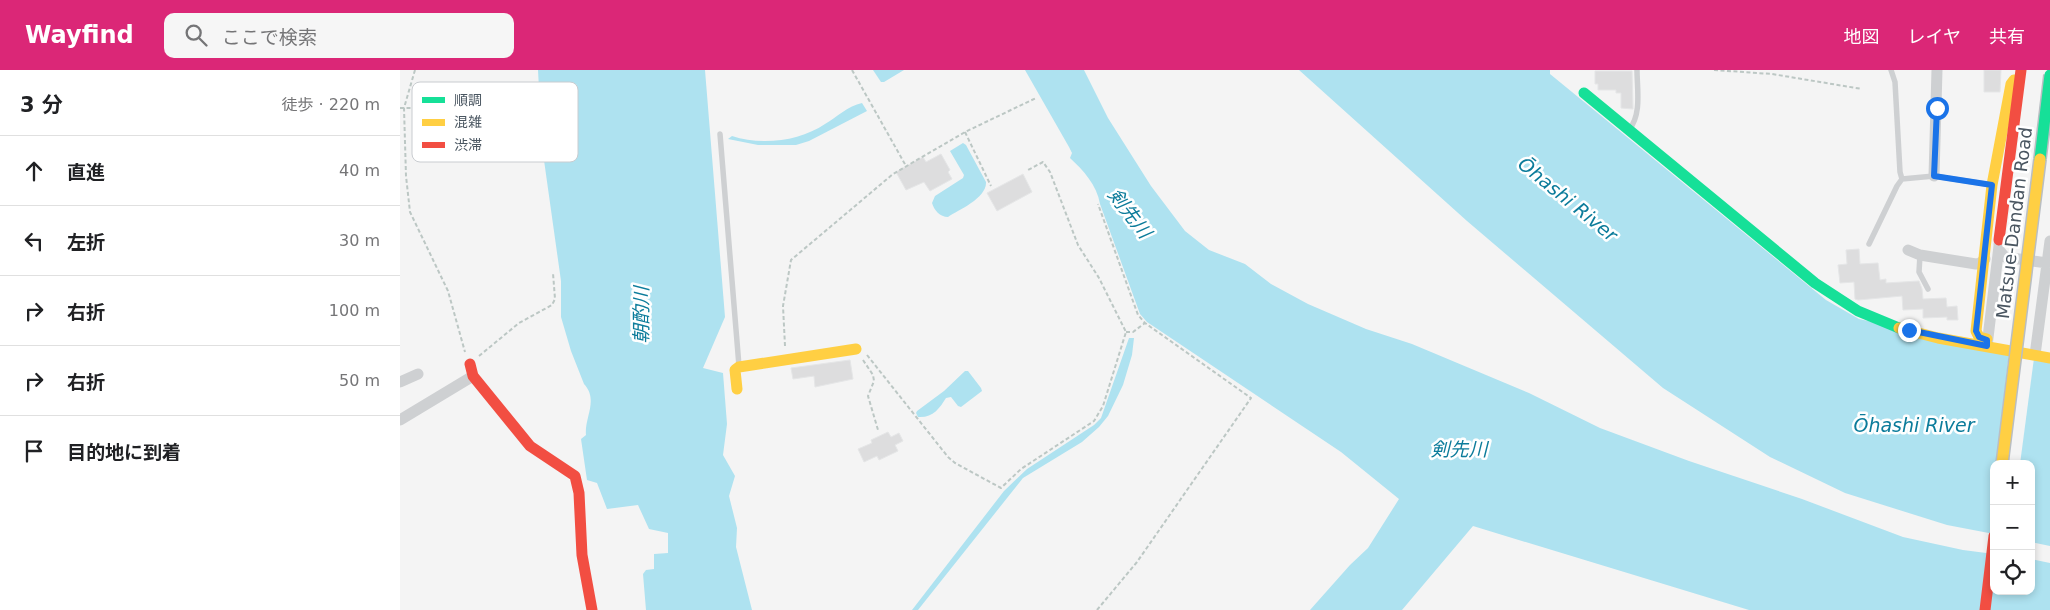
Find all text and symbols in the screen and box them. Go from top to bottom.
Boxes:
search box [164,13,514,58]
text: Wayfind [25,21,134,49]
icon: search [182,21,210,49]
text: ここで検索 [222,26,317,48]
text: 地図 [1844,26,1880,47]
text: レイヤ [1908,26,1961,47]
text: 共有 [1989,26,2025,47]
legend [412,82,578,162]
text: 順調 [454,92,482,108]
text: 3 分 [20,93,63,117]
text: 徒歩 · 220 m [282,95,380,114]
route start [1926,97,1949,120]
text: 混雑 [454,114,482,130]
street label: Matsue-Dandan Road [1992,126,2036,320]
text: 渋滞 [454,137,482,153]
water label: Ōhashi River [1514,152,1624,246]
icon: ahead [20,157,48,185]
text: 直進 [67,161,105,183]
text: 40 m [339,161,380,180]
water label: 剣先川 [1104,184,1157,244]
icon: left [20,227,48,255]
text: 左折 [67,231,105,253]
text: 30 m [339,231,380,250]
water label: 朝酌川 [630,285,652,344]
icon: right [20,297,48,325]
text: 右折 [67,301,105,323]
text: 100 m [329,301,380,320]
route end [1898,319,1921,342]
icon: right [20,367,48,395]
text: 右折 [67,371,105,393]
text: 50 m [339,371,380,390]
water label: Ōhashi River [1853,413,1976,436]
icon: arrive [20,437,48,465]
water label: 剣先川 [1430,438,1489,460]
text: 目的地に到着 [67,441,181,463]
map controls [1990,460,2035,595]
button: + [1990,460,2035,505]
button: − [1990,505,2035,550]
button: locate [1990,550,2035,595]

